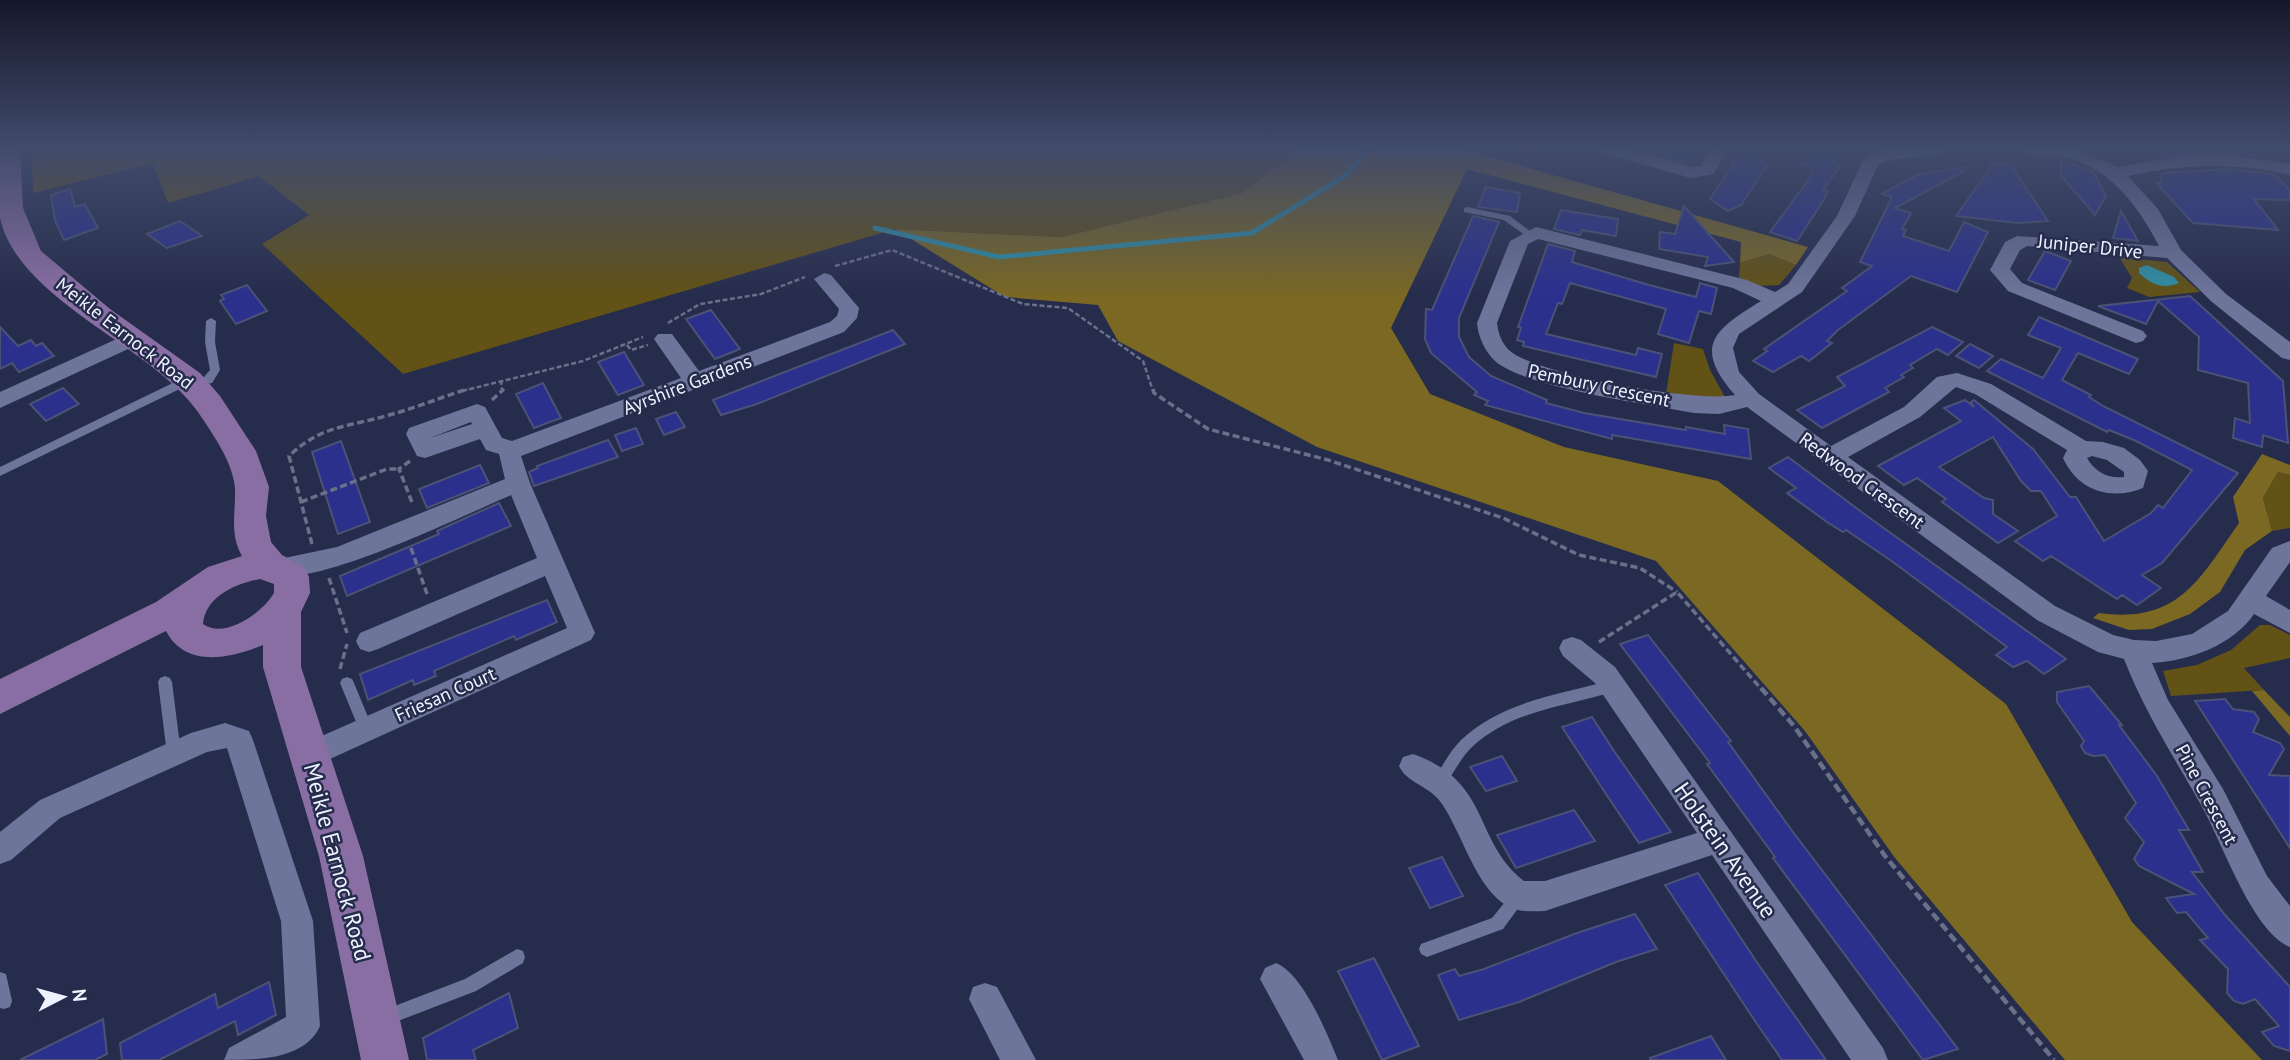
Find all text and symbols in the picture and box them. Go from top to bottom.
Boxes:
street label: Juniper Drive [2035,228,2144,263]
street label: Meikle Earnock Road [51,272,199,394]
street label: Ayrshire Gardens [619,348,755,420]
street label: Pembury Crescent [1526,358,1673,412]
street label: Redwood Crescent [1795,427,1930,534]
street label: Friesan Court [391,661,500,727]
street label: Pine Crescent [2171,740,2244,849]
street label: Meikle Earnock Road [298,760,378,964]
street label: Holstein Avenue [1668,776,1784,924]
north arrow [28,962,98,1032]
text: N [67,988,92,1003]

